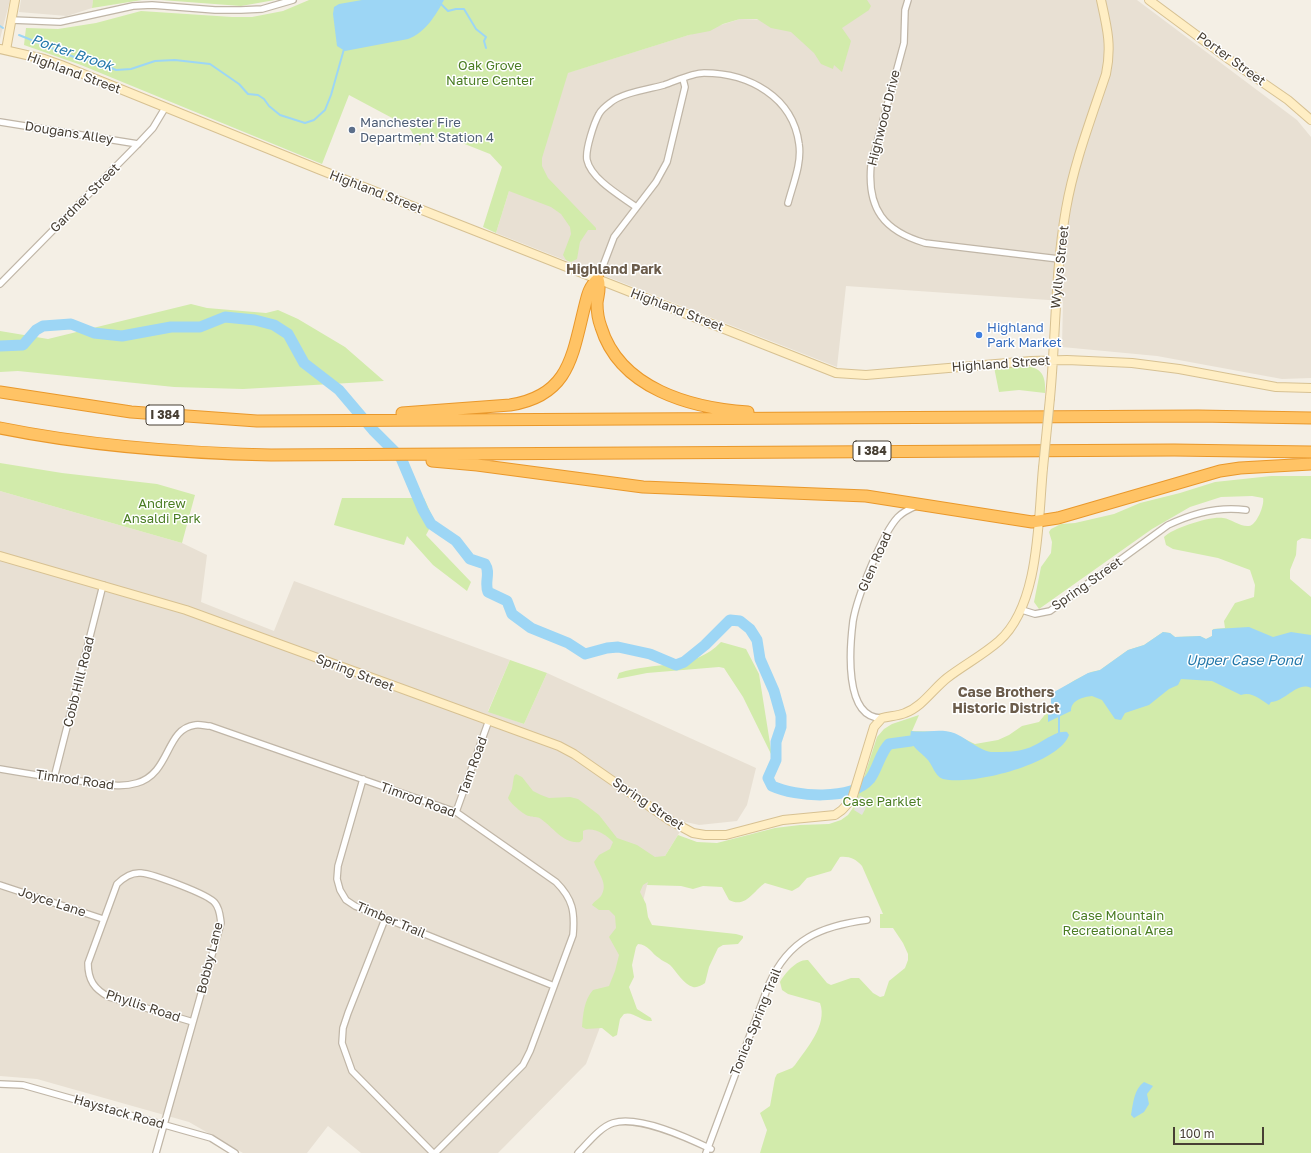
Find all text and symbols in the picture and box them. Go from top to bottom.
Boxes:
street label: Porter Street [1194,29,1268,89]
water label: Porter Brook [29,31,115,75]
street label: Highland Street [25,49,123,97]
park label: Oak Grove Nature Center [446,58,534,89]
street label: Highwood Drive [864,68,904,168]
place label: Manchester Fire Department Station 4 [360,115,494,146]
street label: Dougans Alley [24,118,114,148]
marker: Manchester Fire Department Station 4 [347,125,357,135]
street label: Gardner Street [47,160,123,236]
street label: Highland Street [327,167,425,217]
street label: Wyllys Street [1048,225,1072,309]
district label: Highland Park [566,262,662,278]
street label: Highland Street [628,285,726,335]
place label: Highland Park Market [987,320,1062,351]
marker: Highland Park Market [974,330,984,340]
street label: Highland Street [951,353,1051,375]
road number: I 384 [146,405,184,425]
road number: I 384 [853,441,891,461]
park label: Andrew Ansaldi Park [123,496,201,527]
street label: Glen Road [855,530,895,594]
street label: Spring Street [1049,554,1125,614]
street label: Cobb Hill Road [60,635,98,729]
street label: Spring Street [314,651,396,695]
water label: Upper Case Pond [1186,653,1302,669]
district label: Case Brothers Historic District [952,685,1060,718]
street label: Tam Road [455,735,491,797]
street label: Timrod Road [35,767,115,793]
street label: Spring Street [609,774,687,834]
street label: Timrod Road [378,779,458,821]
park label: Case Parklet [843,794,921,810]
street label: Joyce Lane [16,884,88,920]
street label: Timber Trail [354,898,428,942]
park label: Case Mountain Recreational Area [1063,908,1173,939]
street label: Bobby Lane [194,921,226,995]
street label: Tonica Spring Trail [727,966,785,1078]
street label: Phyllis Road [104,987,182,1025]
street label: Haystack Road [72,1092,166,1132]
scale bar [1175,1119,1266,1145]
text: 100 m [1180,1126,1214,1141]

